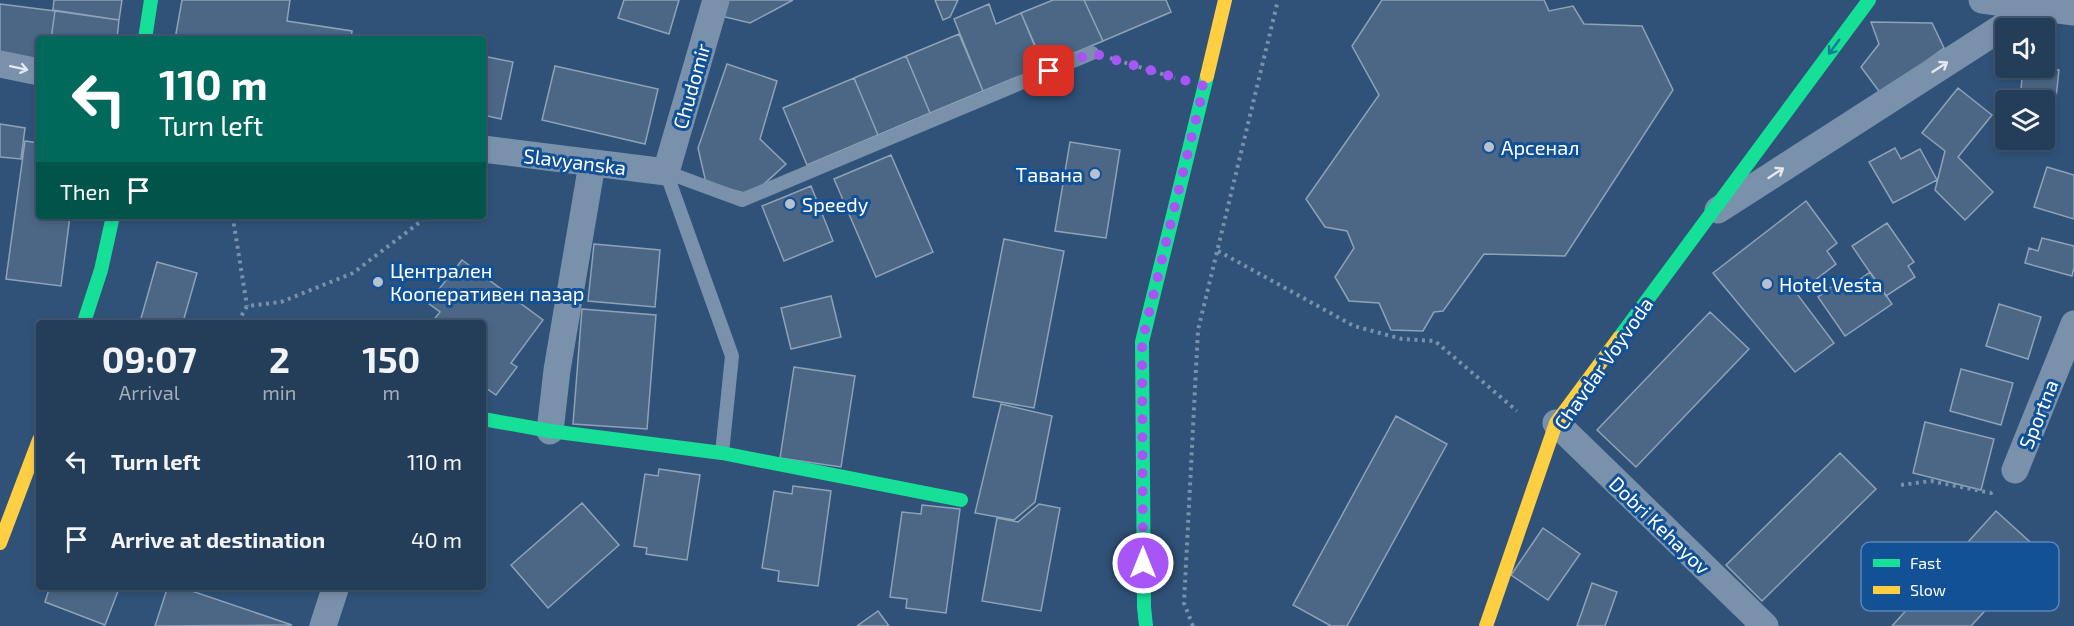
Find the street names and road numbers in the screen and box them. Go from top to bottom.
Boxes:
street label: Chudomir [667,41,715,131]
street label: Slavyanska [522,143,628,179]
street label: Chavdar Voyvoda [1548,292,1658,434]
street label: Sportna [2013,376,2063,452]
street label: Dobri Kehayov [1605,471,1716,579]

